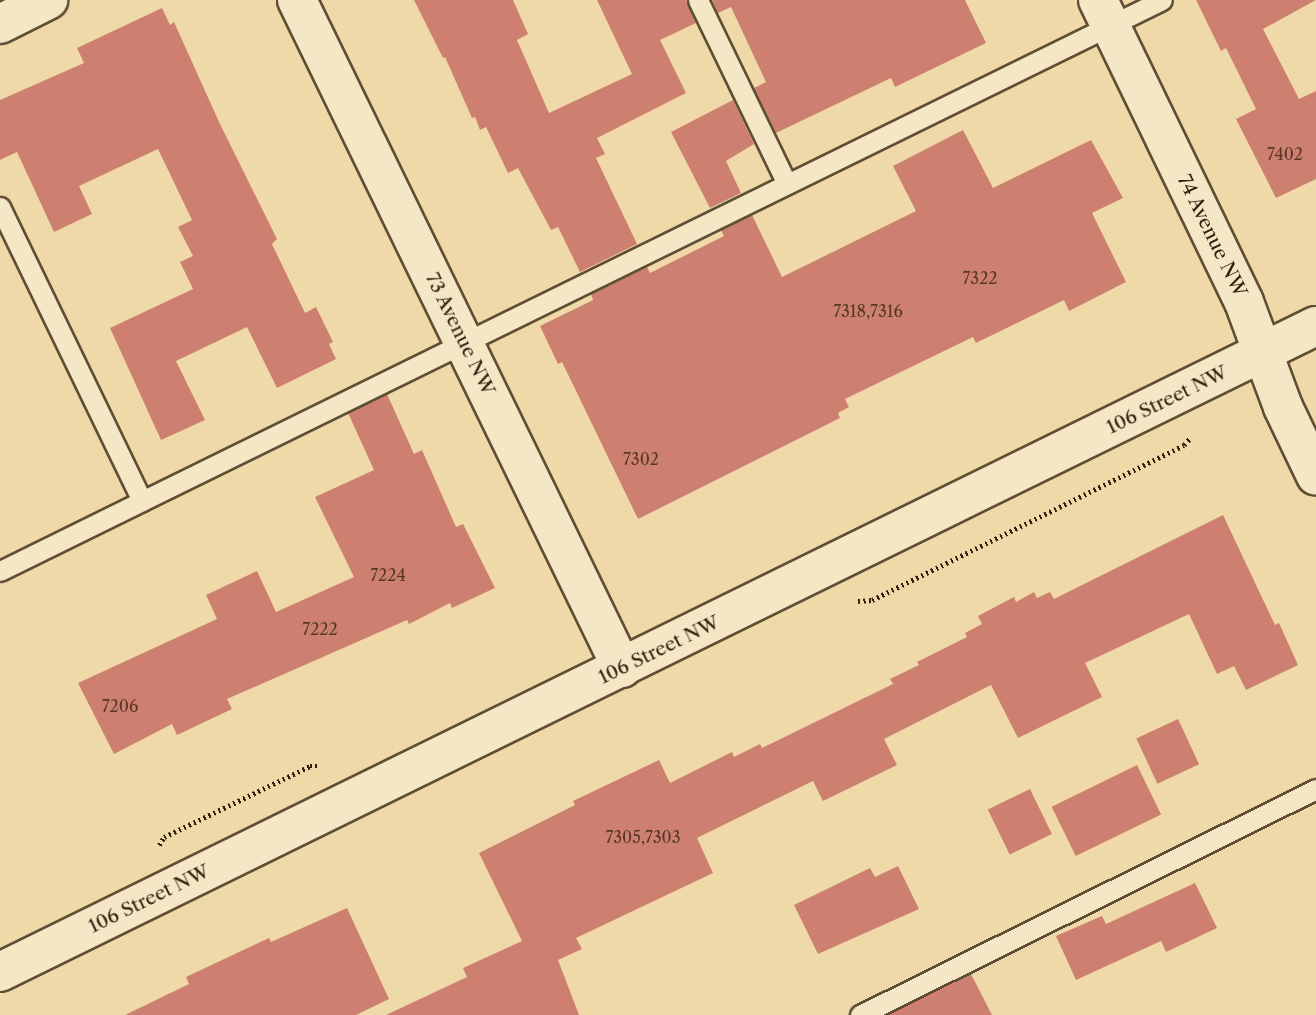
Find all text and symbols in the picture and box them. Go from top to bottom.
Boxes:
house number: 7402 [1267,144,1303,164]
street label: 74 Avenue NW [1172,171,1252,301]
house number: 7322 [962,268,998,288]
street label: 73 Avenue NW [420,269,500,399]
house number: 7318,7316 [833,301,903,321]
street label: 106 Street NW [1103,361,1231,439]
house number: 7302 [623,449,659,469]
house number: 7224 [370,565,406,585]
street label: 106 Street NW [595,611,723,689]
house number: 7222 [302,619,338,639]
house number: 7206 [102,696,138,716]
house number: 7305,7303 [605,827,681,847]
street label: 106 Street NW [85,860,213,938]

